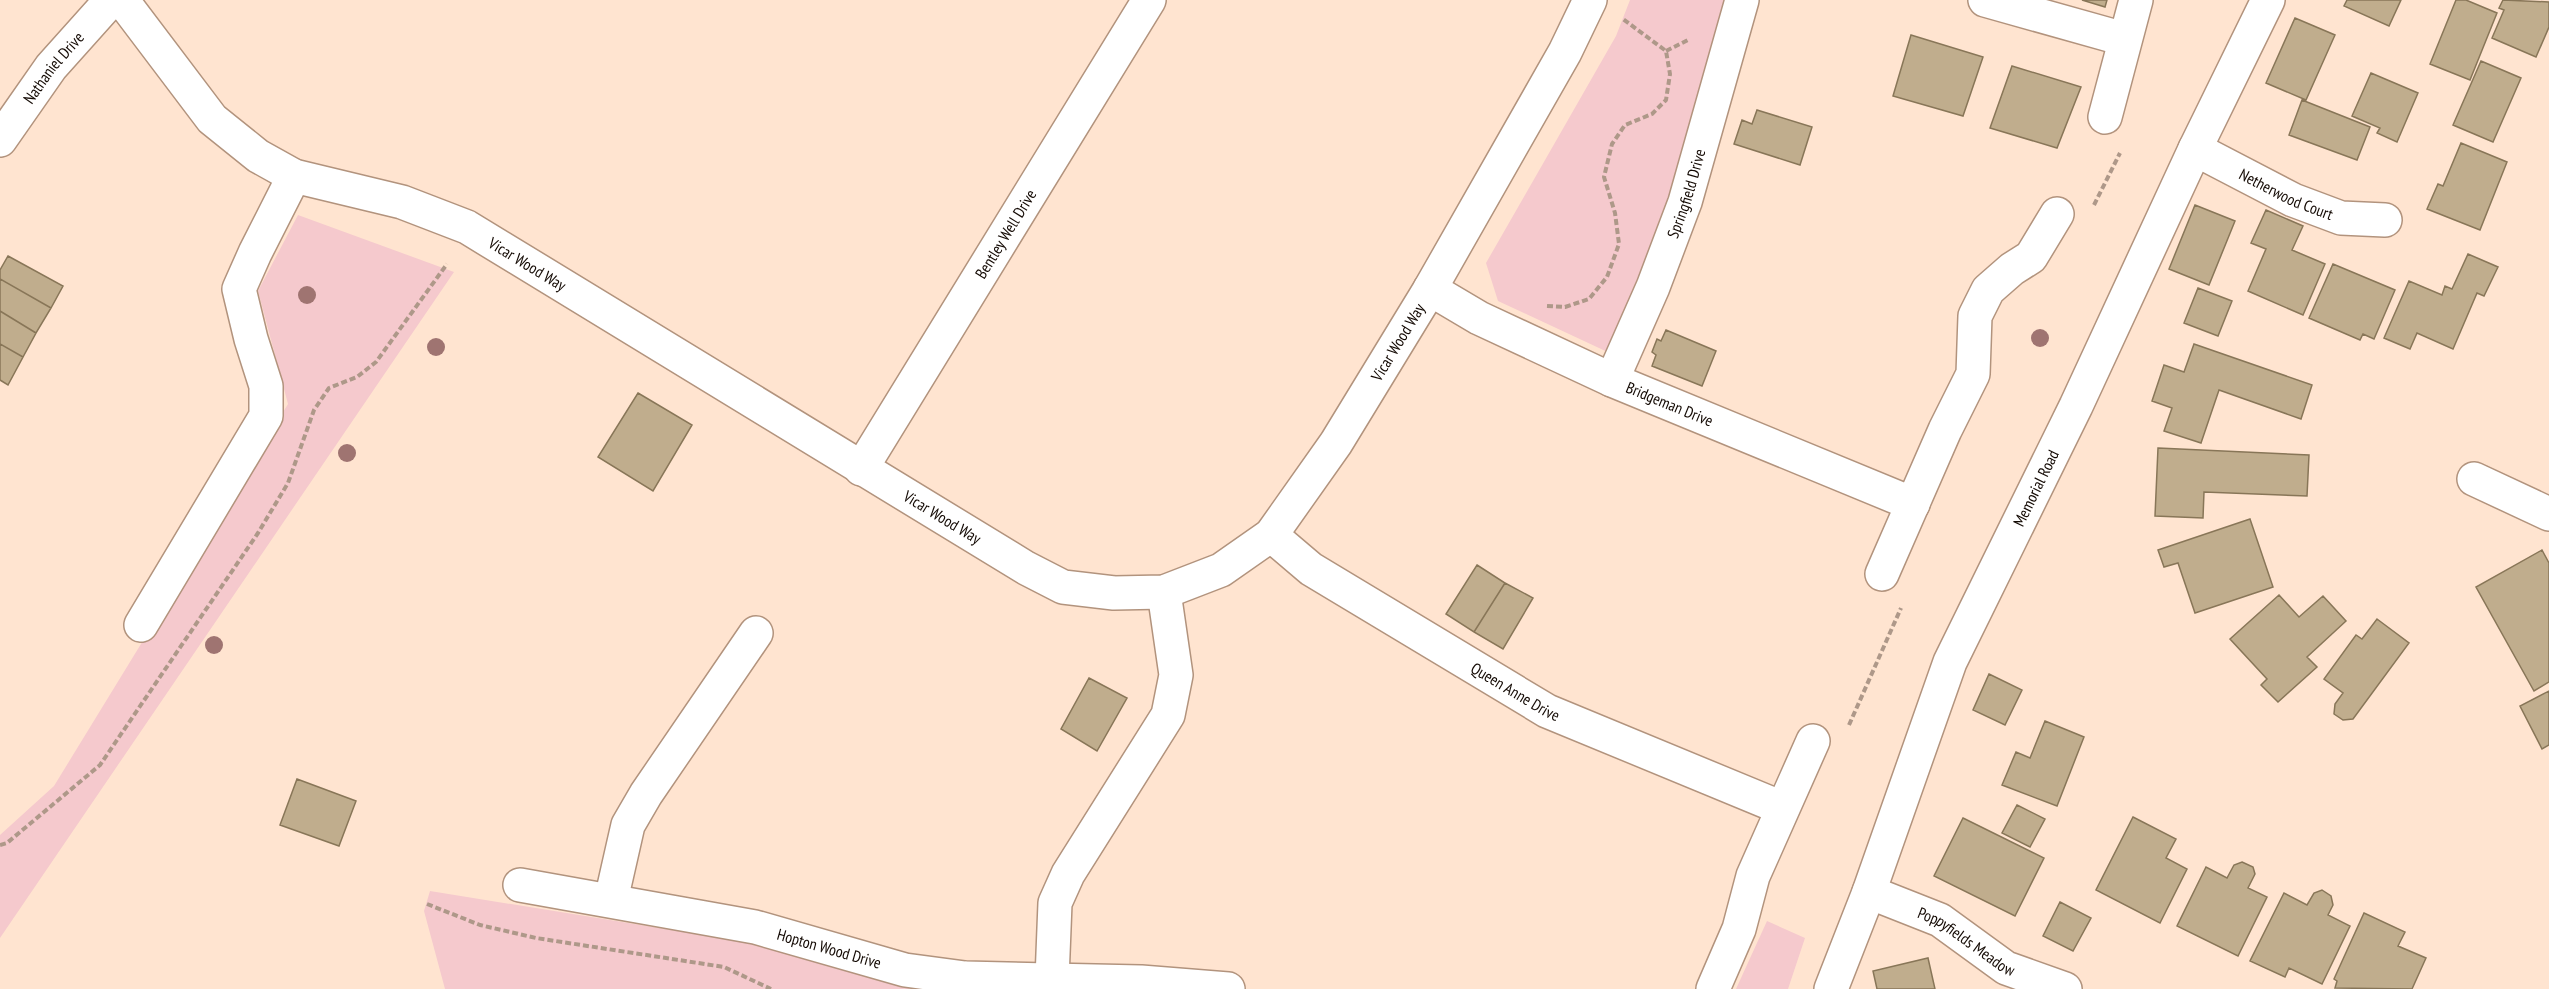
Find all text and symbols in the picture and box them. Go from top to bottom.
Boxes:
street label: Nathaniel Drive [19,27,88,107]
street label: Springfield Drive [1662,147,1709,241]
street label: Netherwood Court [2236,164,2336,224]
street label: Bentley Well Drive [970,185,1040,282]
street label: Vicar Wood Way [484,232,570,295]
street label: Vicar Wood Way [1366,300,1429,385]
street label: Bridgeman Drive [1623,377,1716,431]
street label: Memorial Road [2008,446,2063,530]
street label: Vicar Wood Way [899,485,985,548]
street label: Queen Anne Drive [1468,658,1563,725]
street label: Poppyfields Meadow [1915,902,2018,980]
street label: Hopton Wood Drive [775,924,884,973]

